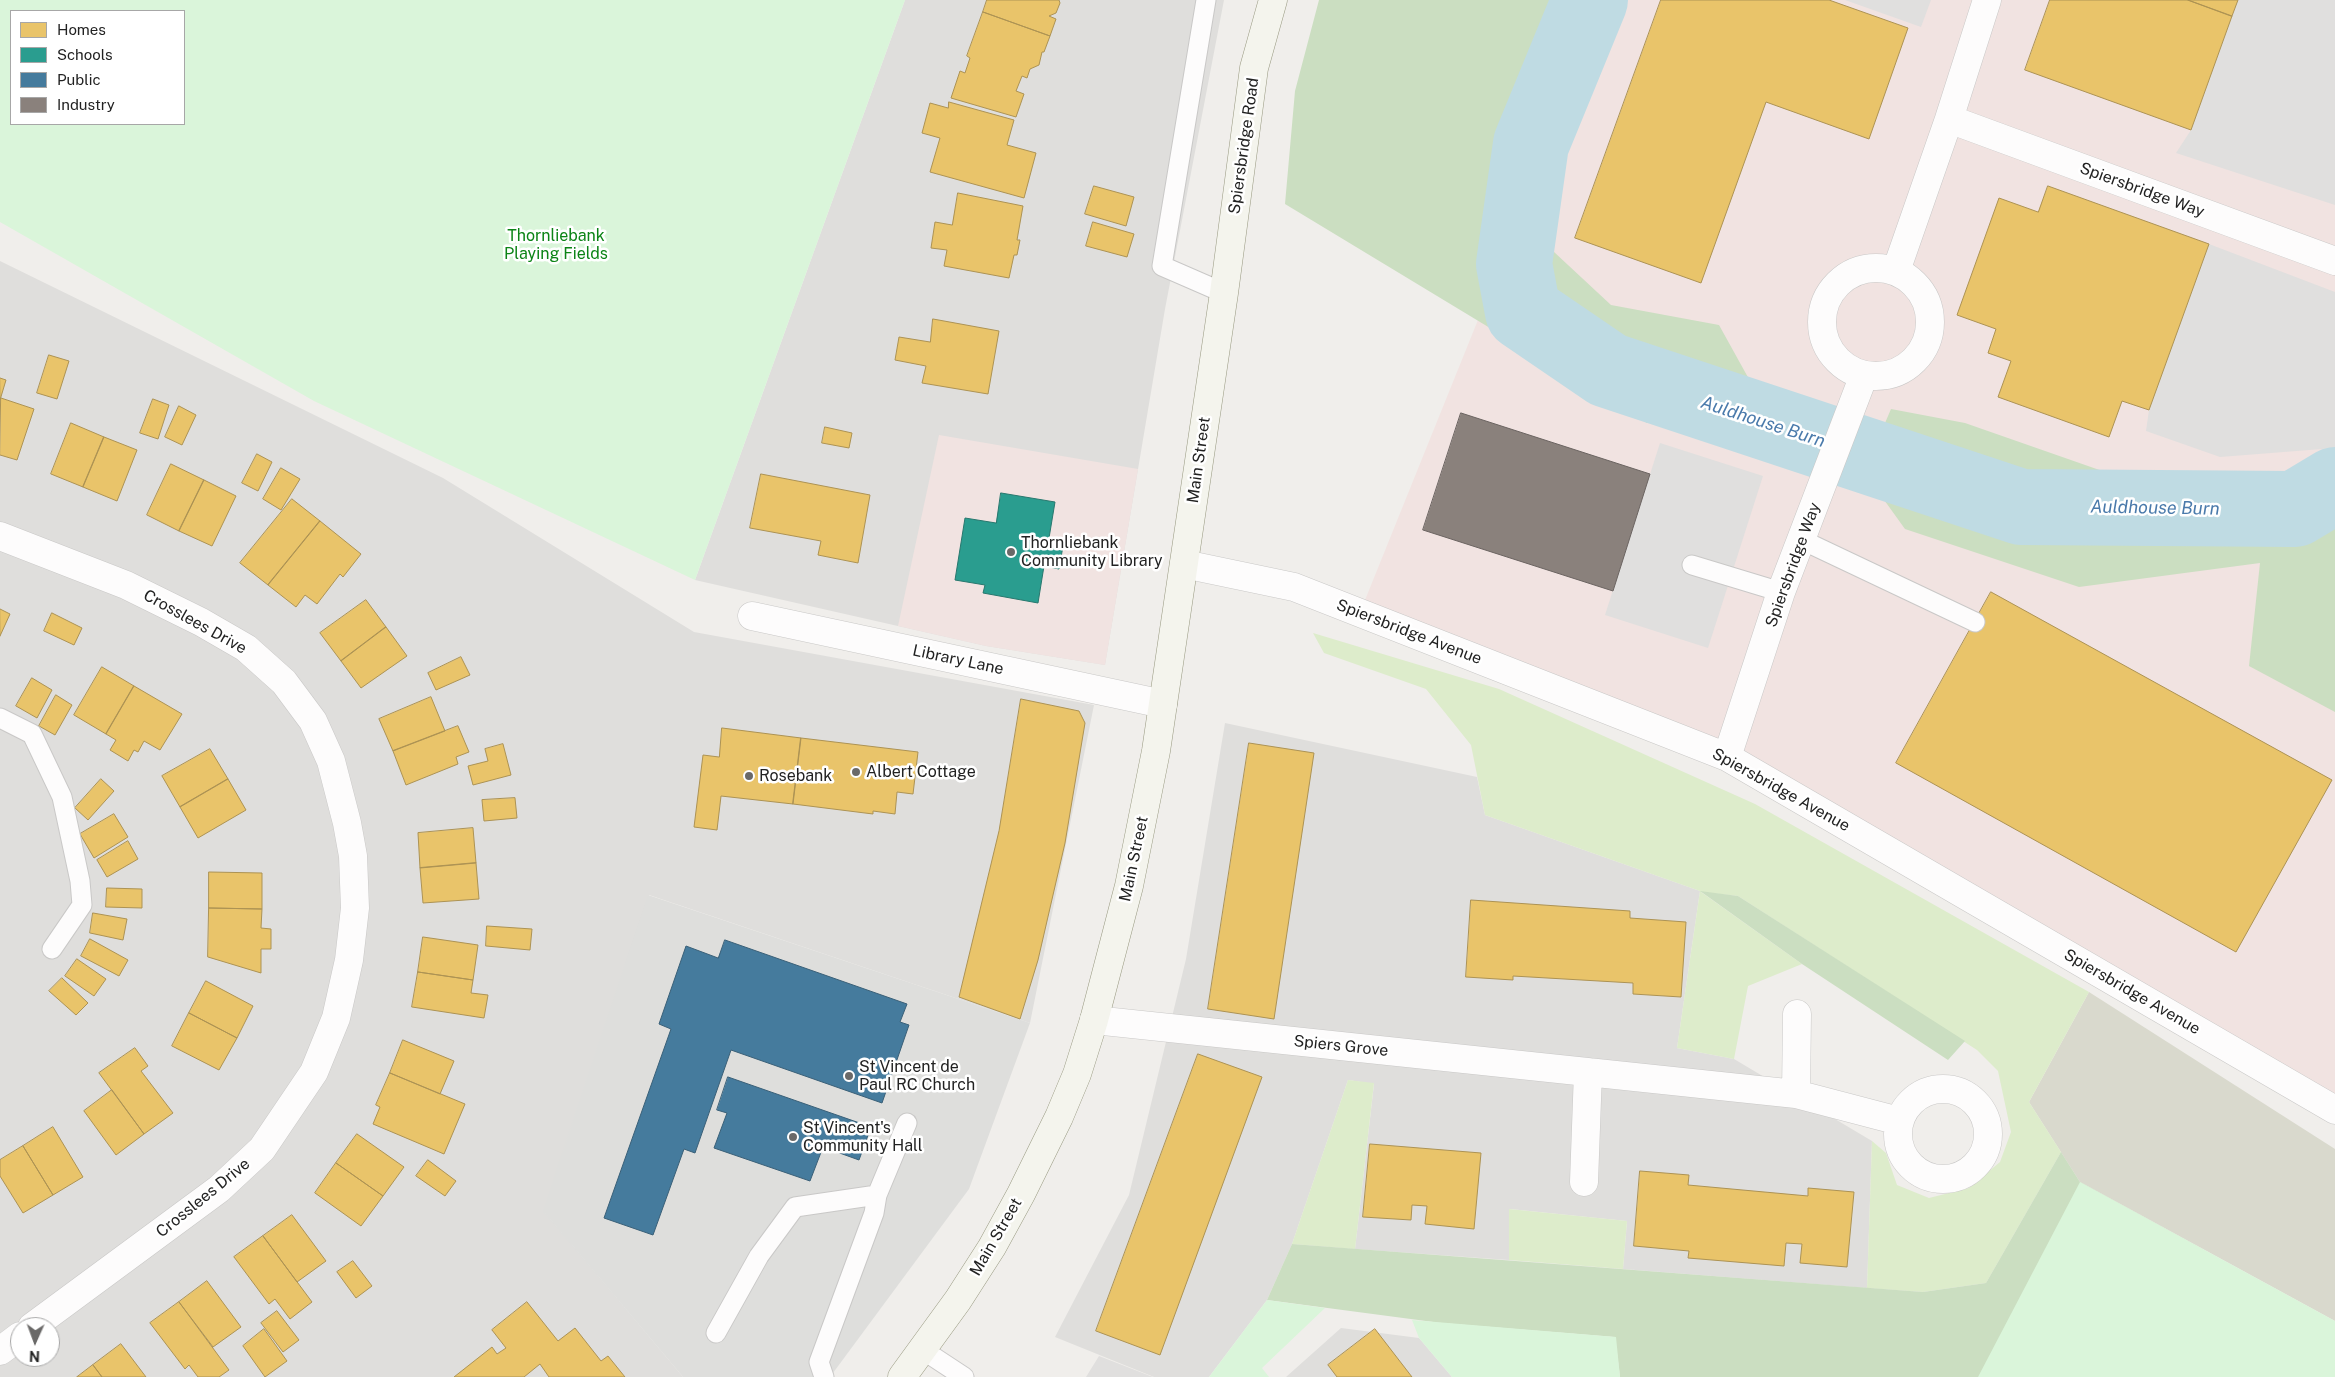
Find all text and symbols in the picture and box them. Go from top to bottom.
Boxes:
legend [10,10,185,125]
text: Homes [57,21,106,38]
text: Schools [57,46,113,63]
text: Public [57,71,101,88]
street label: Spiersbridge Road [1225,77,1263,215]
text: Industry [57,96,115,113]
street label: Spiersbridge Way [2077,159,2207,221]
park label: Thornliebank Playing Fields [504,226,608,264]
water label: Auldhouse Burn [1698,392,1828,452]
street label: Main Street [1183,416,1215,504]
water label: Auldhouse Burn [2090,496,2220,520]
street label: Spiersbridge Way [1762,500,1824,630]
place label: Thornliebank Community Library [1021,533,1163,571]
marker: Thornliebank Community Library [1005,546,1017,558]
street label: Crosslees Drive [140,586,250,658]
street label: Spiersbridge Avenue [1333,595,1485,669]
street label: Library Lane [911,641,1005,679]
street label: Spiersbridge Avenue [1709,744,1853,836]
place label: Albert Cottage [866,762,976,782]
place label: Rosebank [759,766,832,786]
marker: Albert Cottage [850,766,862,778]
marker: Rosebank [743,770,755,782]
street label: Main Street [1116,815,1152,903]
street label: Spiersbridge Avenue [2060,945,2204,1039]
street label: Spiers Grove [1293,1031,1389,1061]
place label: St Vincent de Paul RC Church [859,1057,975,1095]
marker: St Vincent de Paul RC Church [843,1070,855,1082]
place label: St Vincent's Community Hall [803,1118,922,1156]
marker: St Vincent's Community Hall [787,1131,799,1143]
street label: Crosslees Drive [152,1154,254,1242]
street label: Main Street [966,1195,1026,1279]
north arrow [10,1317,60,1367]
text: N [29,1348,40,1364]

